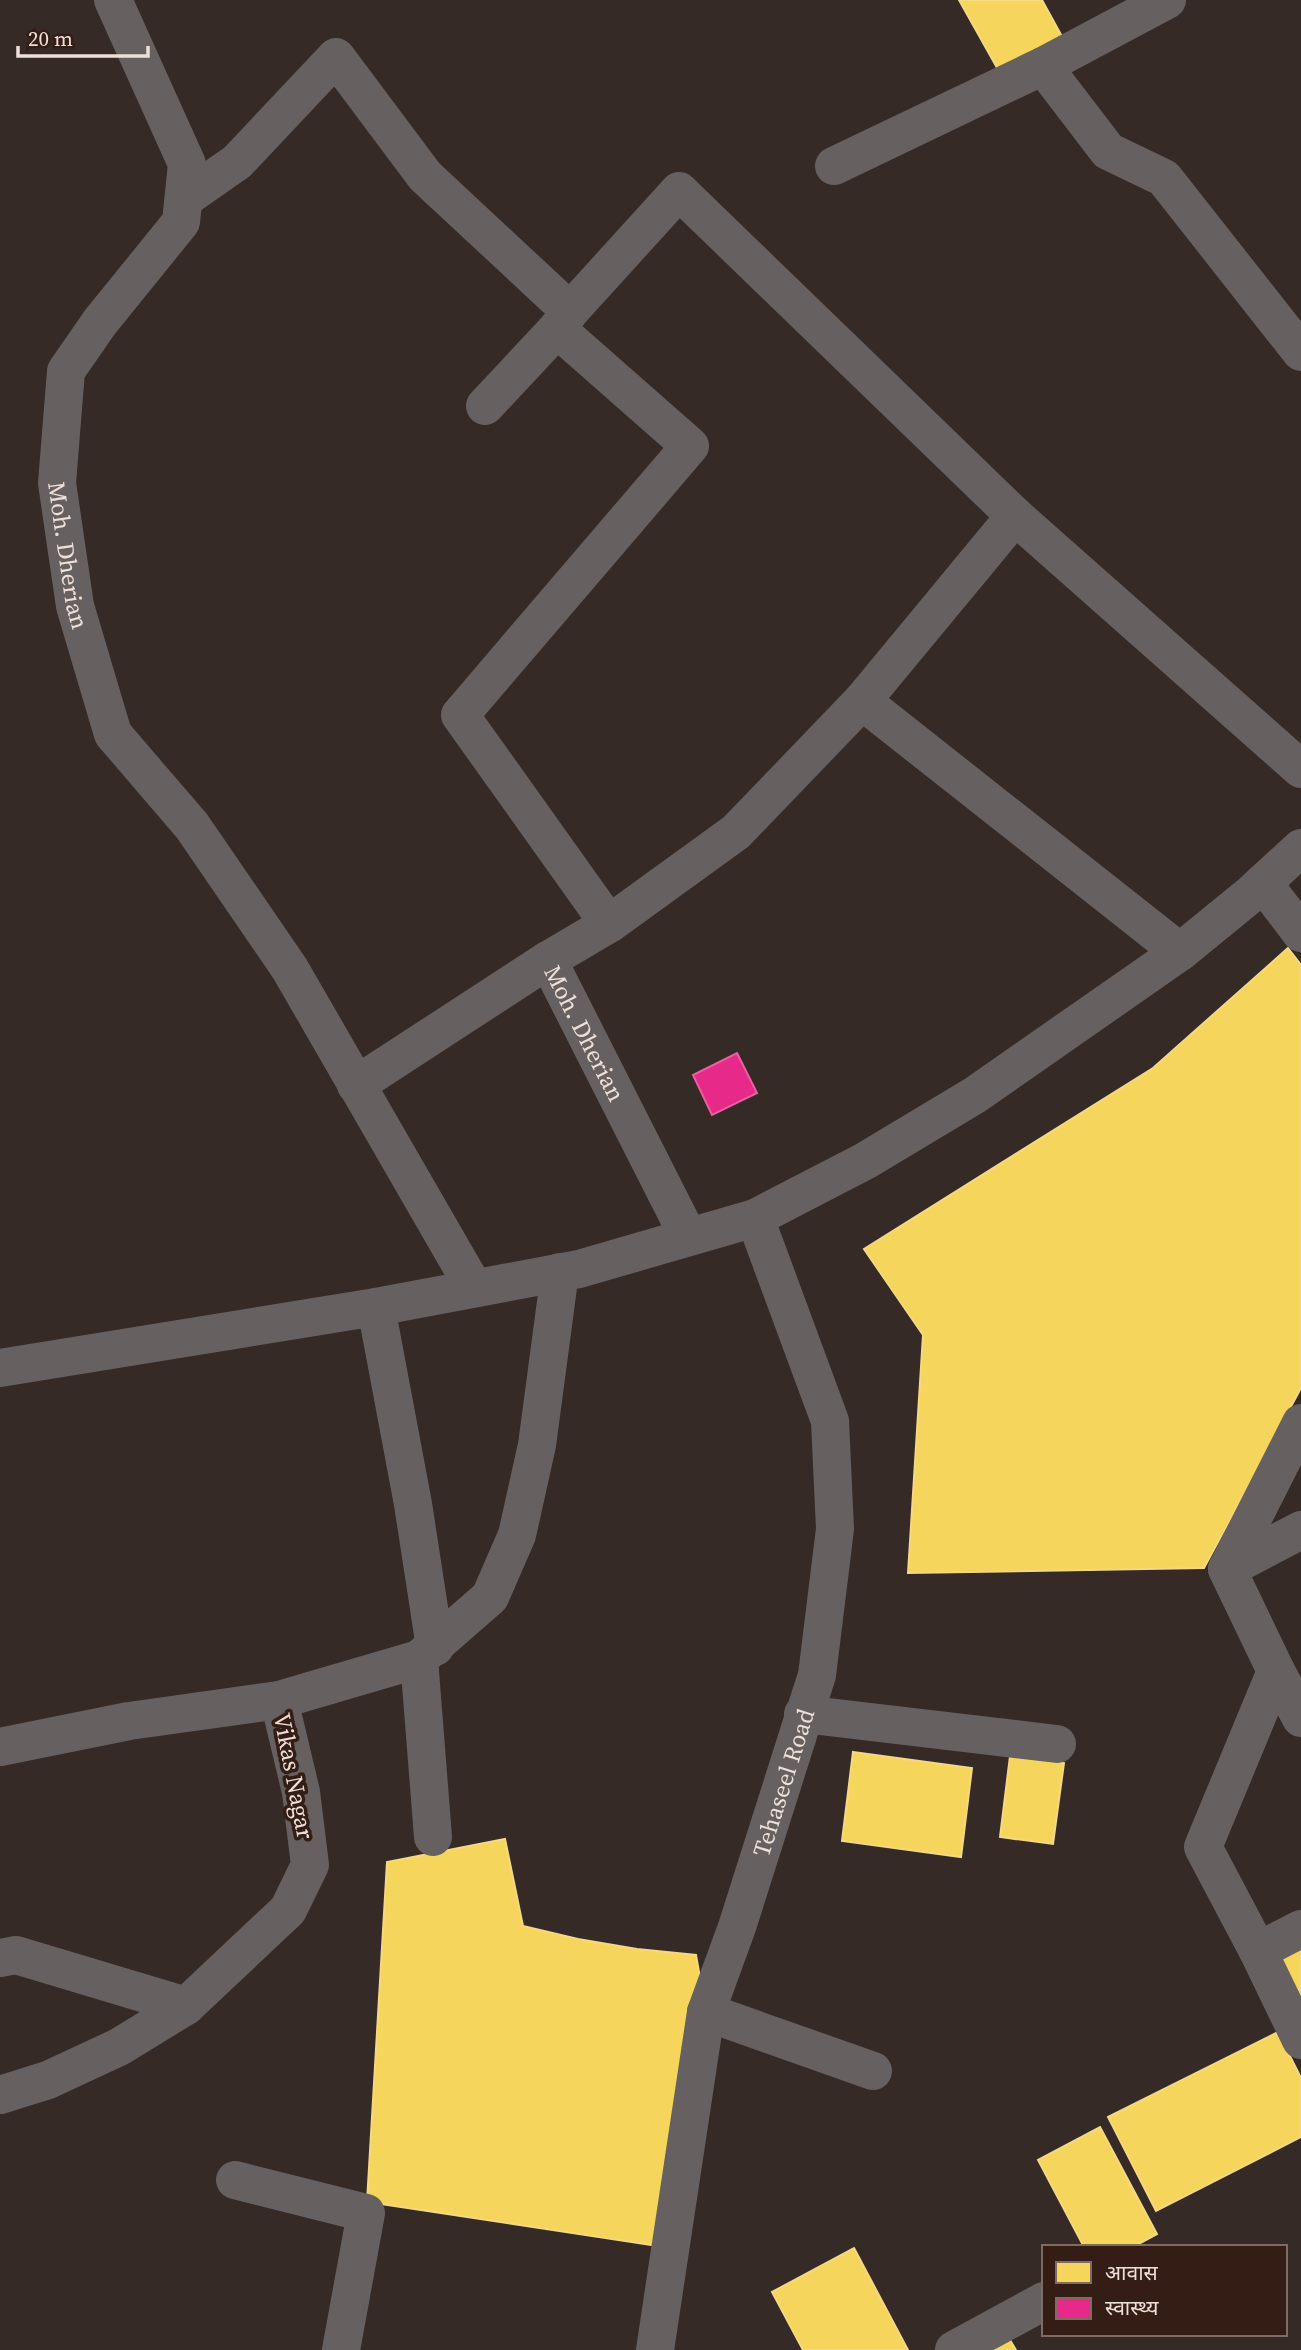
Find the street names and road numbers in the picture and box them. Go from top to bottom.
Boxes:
street label: Moh. Dherian [40,479,97,633]
street label: Moh. Dherian [537,959,633,1107]
street label: Tehaseel Road [744,1704,822,1860]
street label: Vikas Nagar [266,1710,322,1842]

